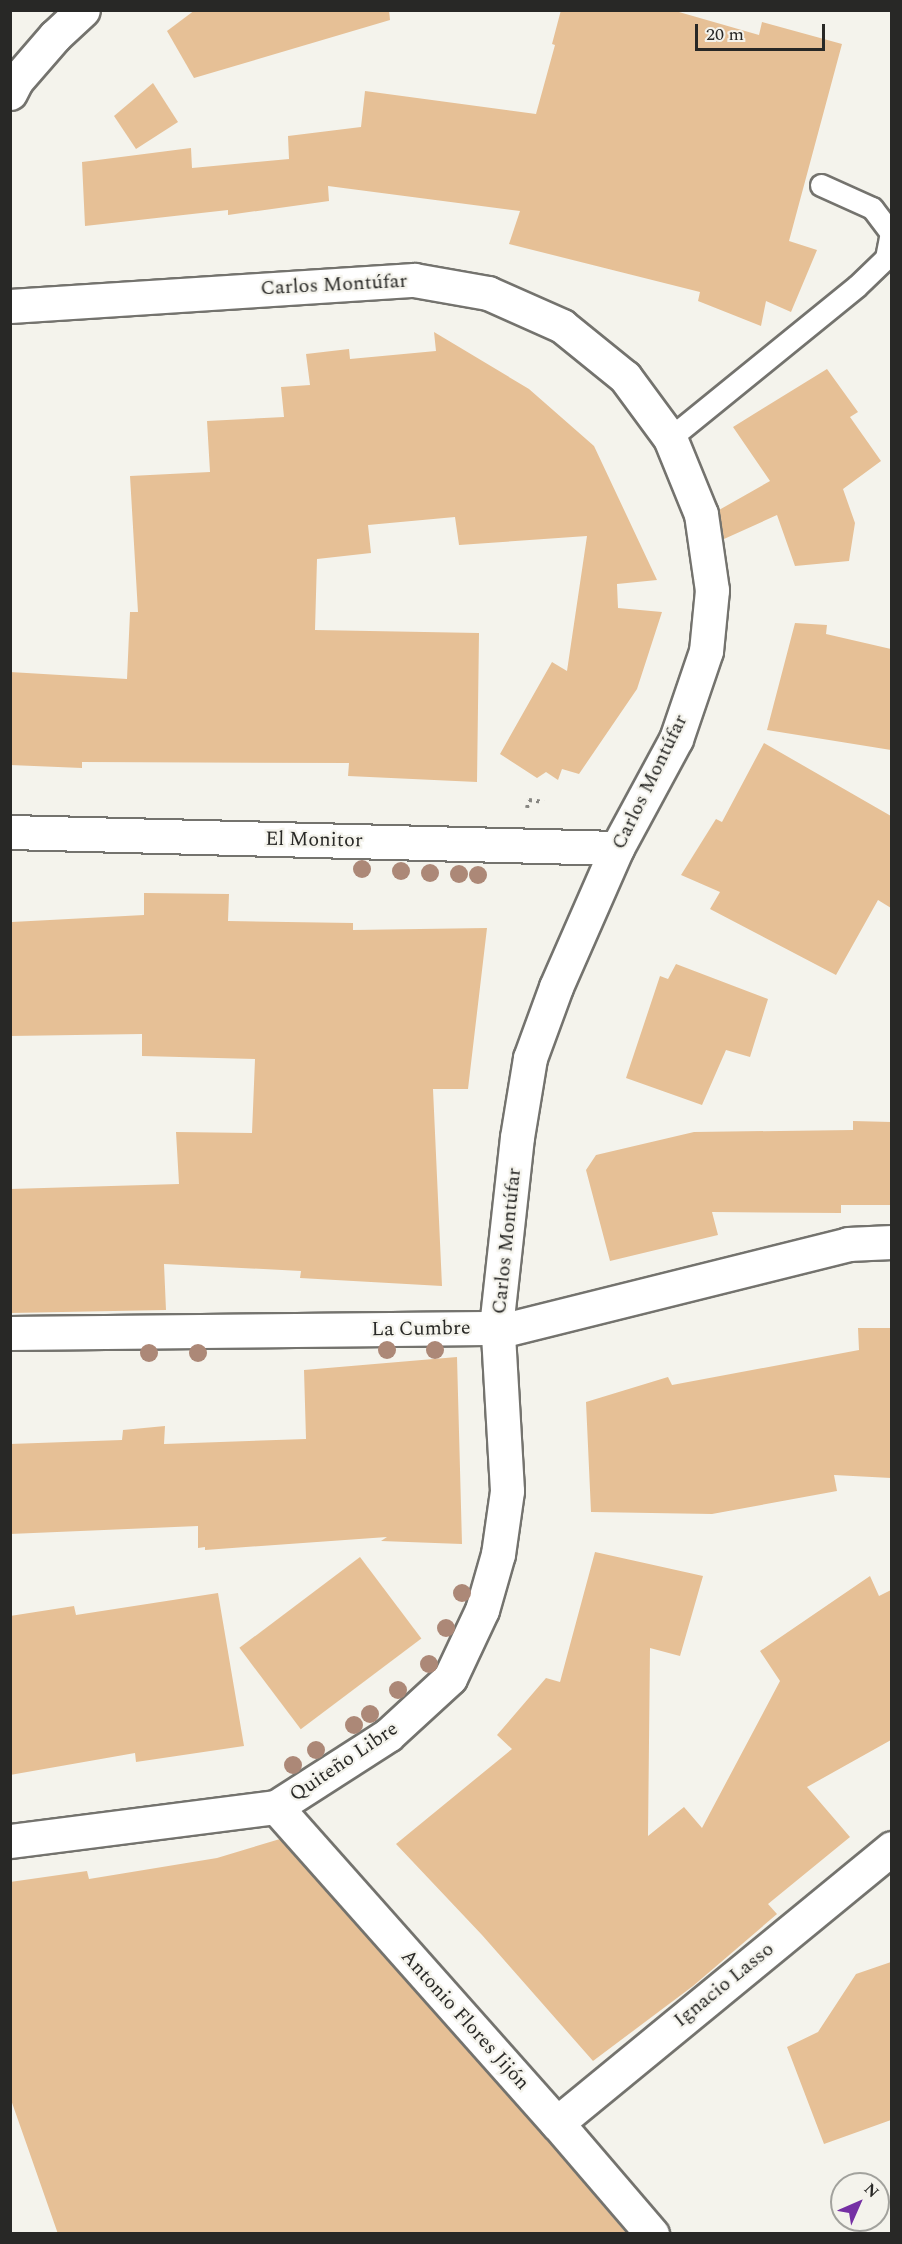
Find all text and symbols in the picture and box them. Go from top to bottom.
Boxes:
scale bar [698,12,828,50]
text: 20 m [706,21,744,48]
street label: Carlos Montúfar [260,269,408,301]
street label: Carlos Montúfar [607,711,693,853]
street label: El Monitor [265,827,363,853]
street label: Carlos Montúfar [487,1167,527,1315]
street label: La Cumbre [371,1316,471,1342]
street label: Quiteño Libre [285,1717,403,1807]
street label: Ignacio Lasso [669,1937,779,2033]
street label: Antonio Flores Jijón [396,1945,534,2095]
north arrow [830,2172,890,2232]
text: N [858,2178,884,2204]

